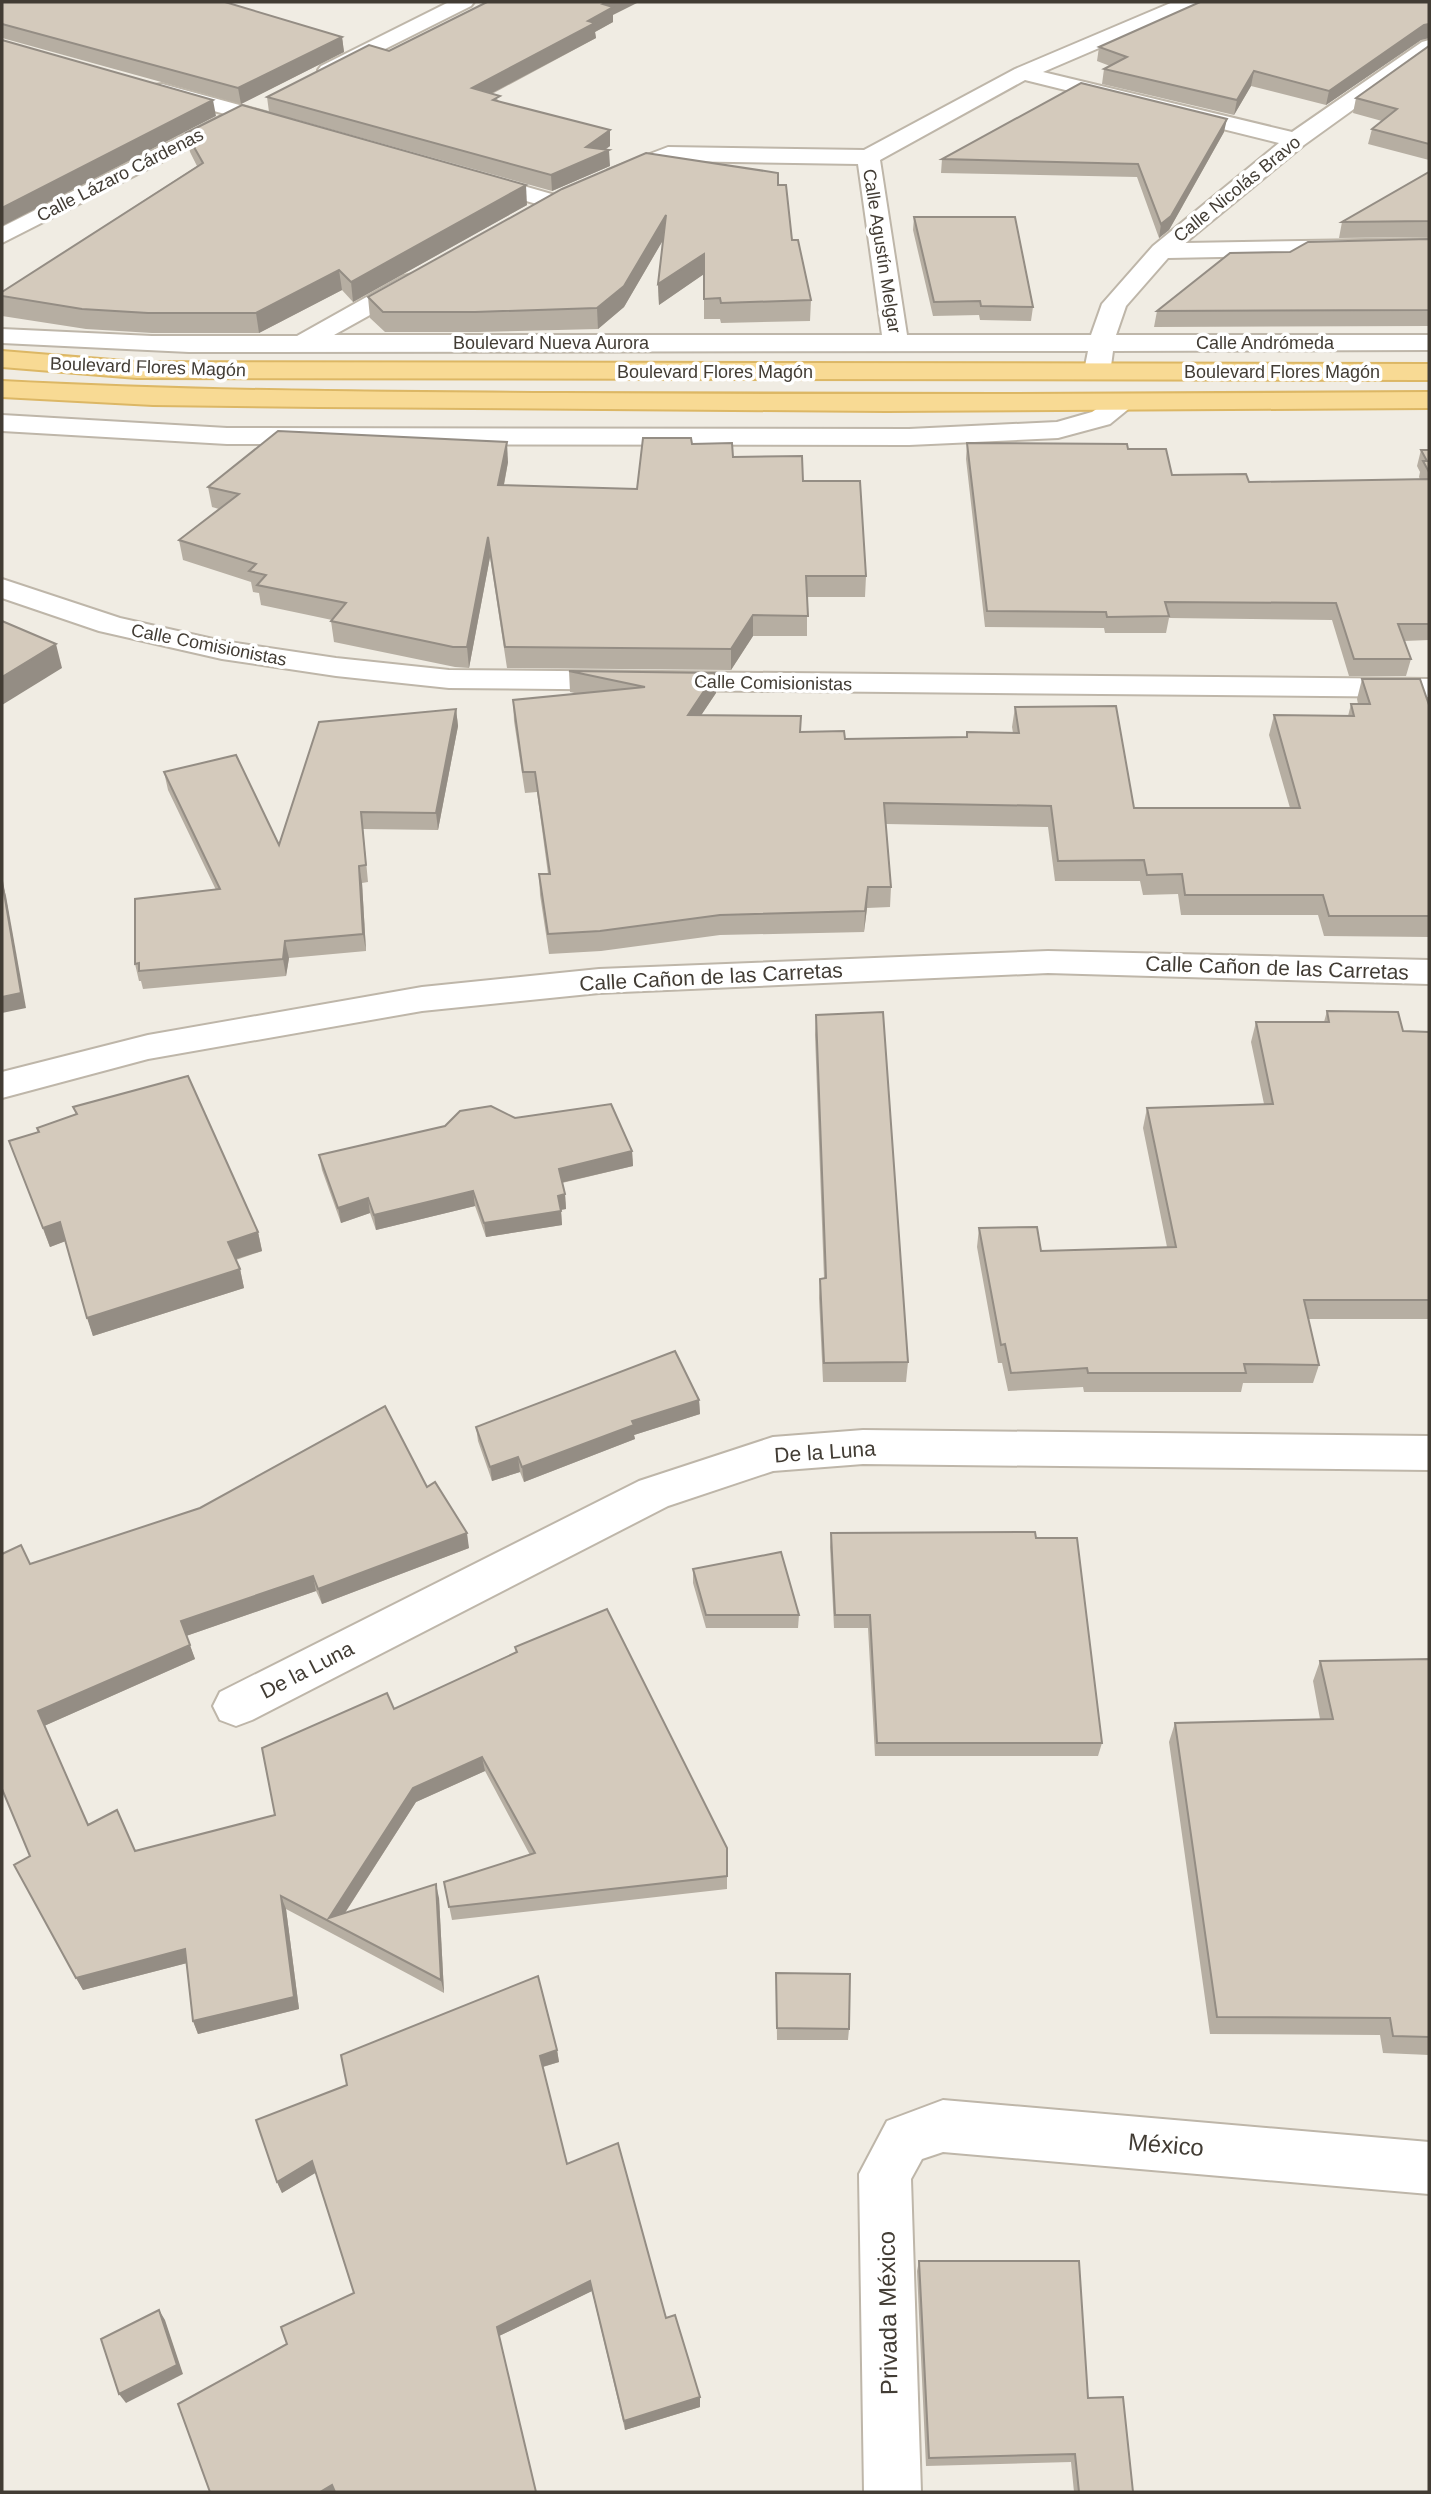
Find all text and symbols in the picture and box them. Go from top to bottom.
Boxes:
street label: Calle Lázaro Cárdenas [33,124,207,226]
street label: Calle Nicolás Bravo [1170,132,1304,246]
street label: Calle Agustín Melgar [859,167,905,335]
street label: Boulevard Nueva Aurora [453,333,650,353]
street label: Calle Andrómeda [1196,333,1335,353]
street label: Boulevard Flores Magón [50,354,246,380]
street label: Boulevard Flores Magón [617,362,813,382]
street label: Boulevard Flores Magón [1184,362,1380,382]
street label: Calle Comisionistas [130,620,288,670]
street label: Calle Comisionistas [694,672,852,694]
street label: Calle Cañon de las Carretas [1145,951,1409,984]
street label: Calle Cañon de las Carretas [579,958,843,995]
street label: De la Luna [773,1436,877,1467]
street label: De la Luna [256,1636,358,1703]
street label: México [1127,2128,1205,2161]
street label: Privada México [873,2231,902,2395]

